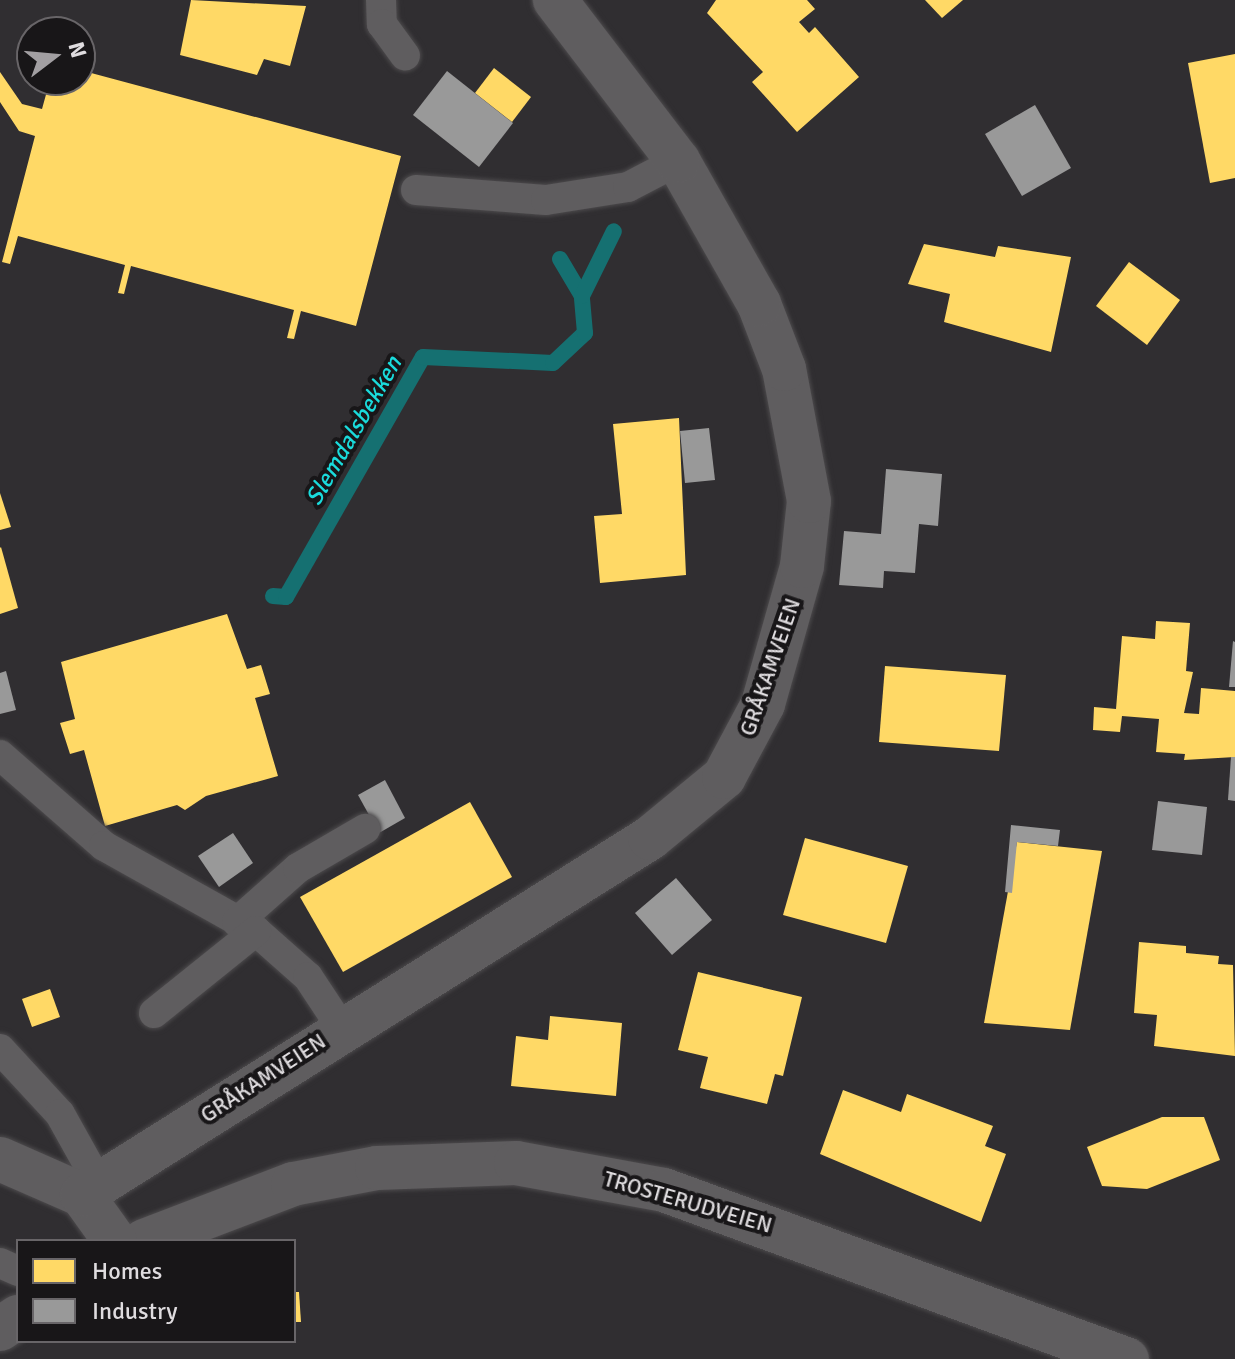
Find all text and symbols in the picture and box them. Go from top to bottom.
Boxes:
north arrow [16,16,96,96]
text: N [63,39,93,61]
water label: Slemdalsbekken [300,351,408,511]
street label: GRÅKAMVEIEN [734,595,806,739]
street label: GRÅKAMVEIEN [196,1028,330,1128]
street label: TROSTERUDVEIEN [601,1165,775,1239]
legend [16,1239,296,1343]
text: Homes [92,1256,162,1286]
text: Industry [92,1296,178,1326]

